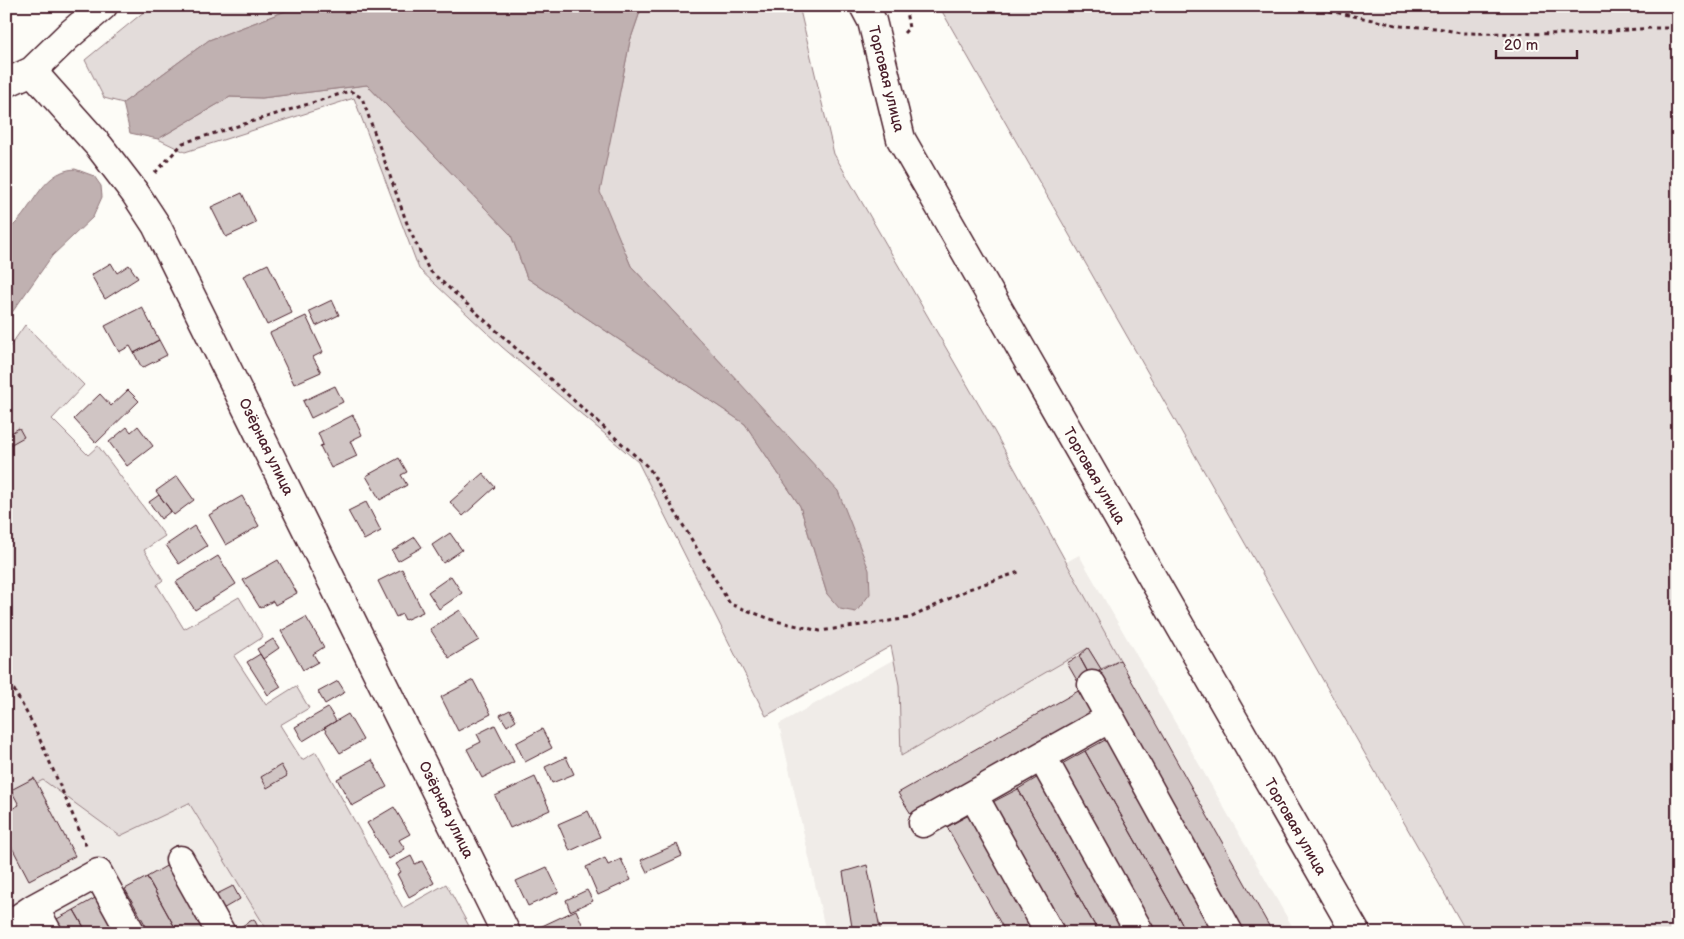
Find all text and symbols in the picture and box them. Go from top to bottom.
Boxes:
street label: Торговая улица [864,24,908,134]
scale bar [1496,28,1578,60]
text: 20 m [1504,36,1538,55]
street label: Озёрная улица [234,395,298,499]
street label: Торговая улица [1059,424,1130,528]
street label: Озёрная улица [414,758,478,862]
street label: Торговая улица [1260,775,1331,879]

